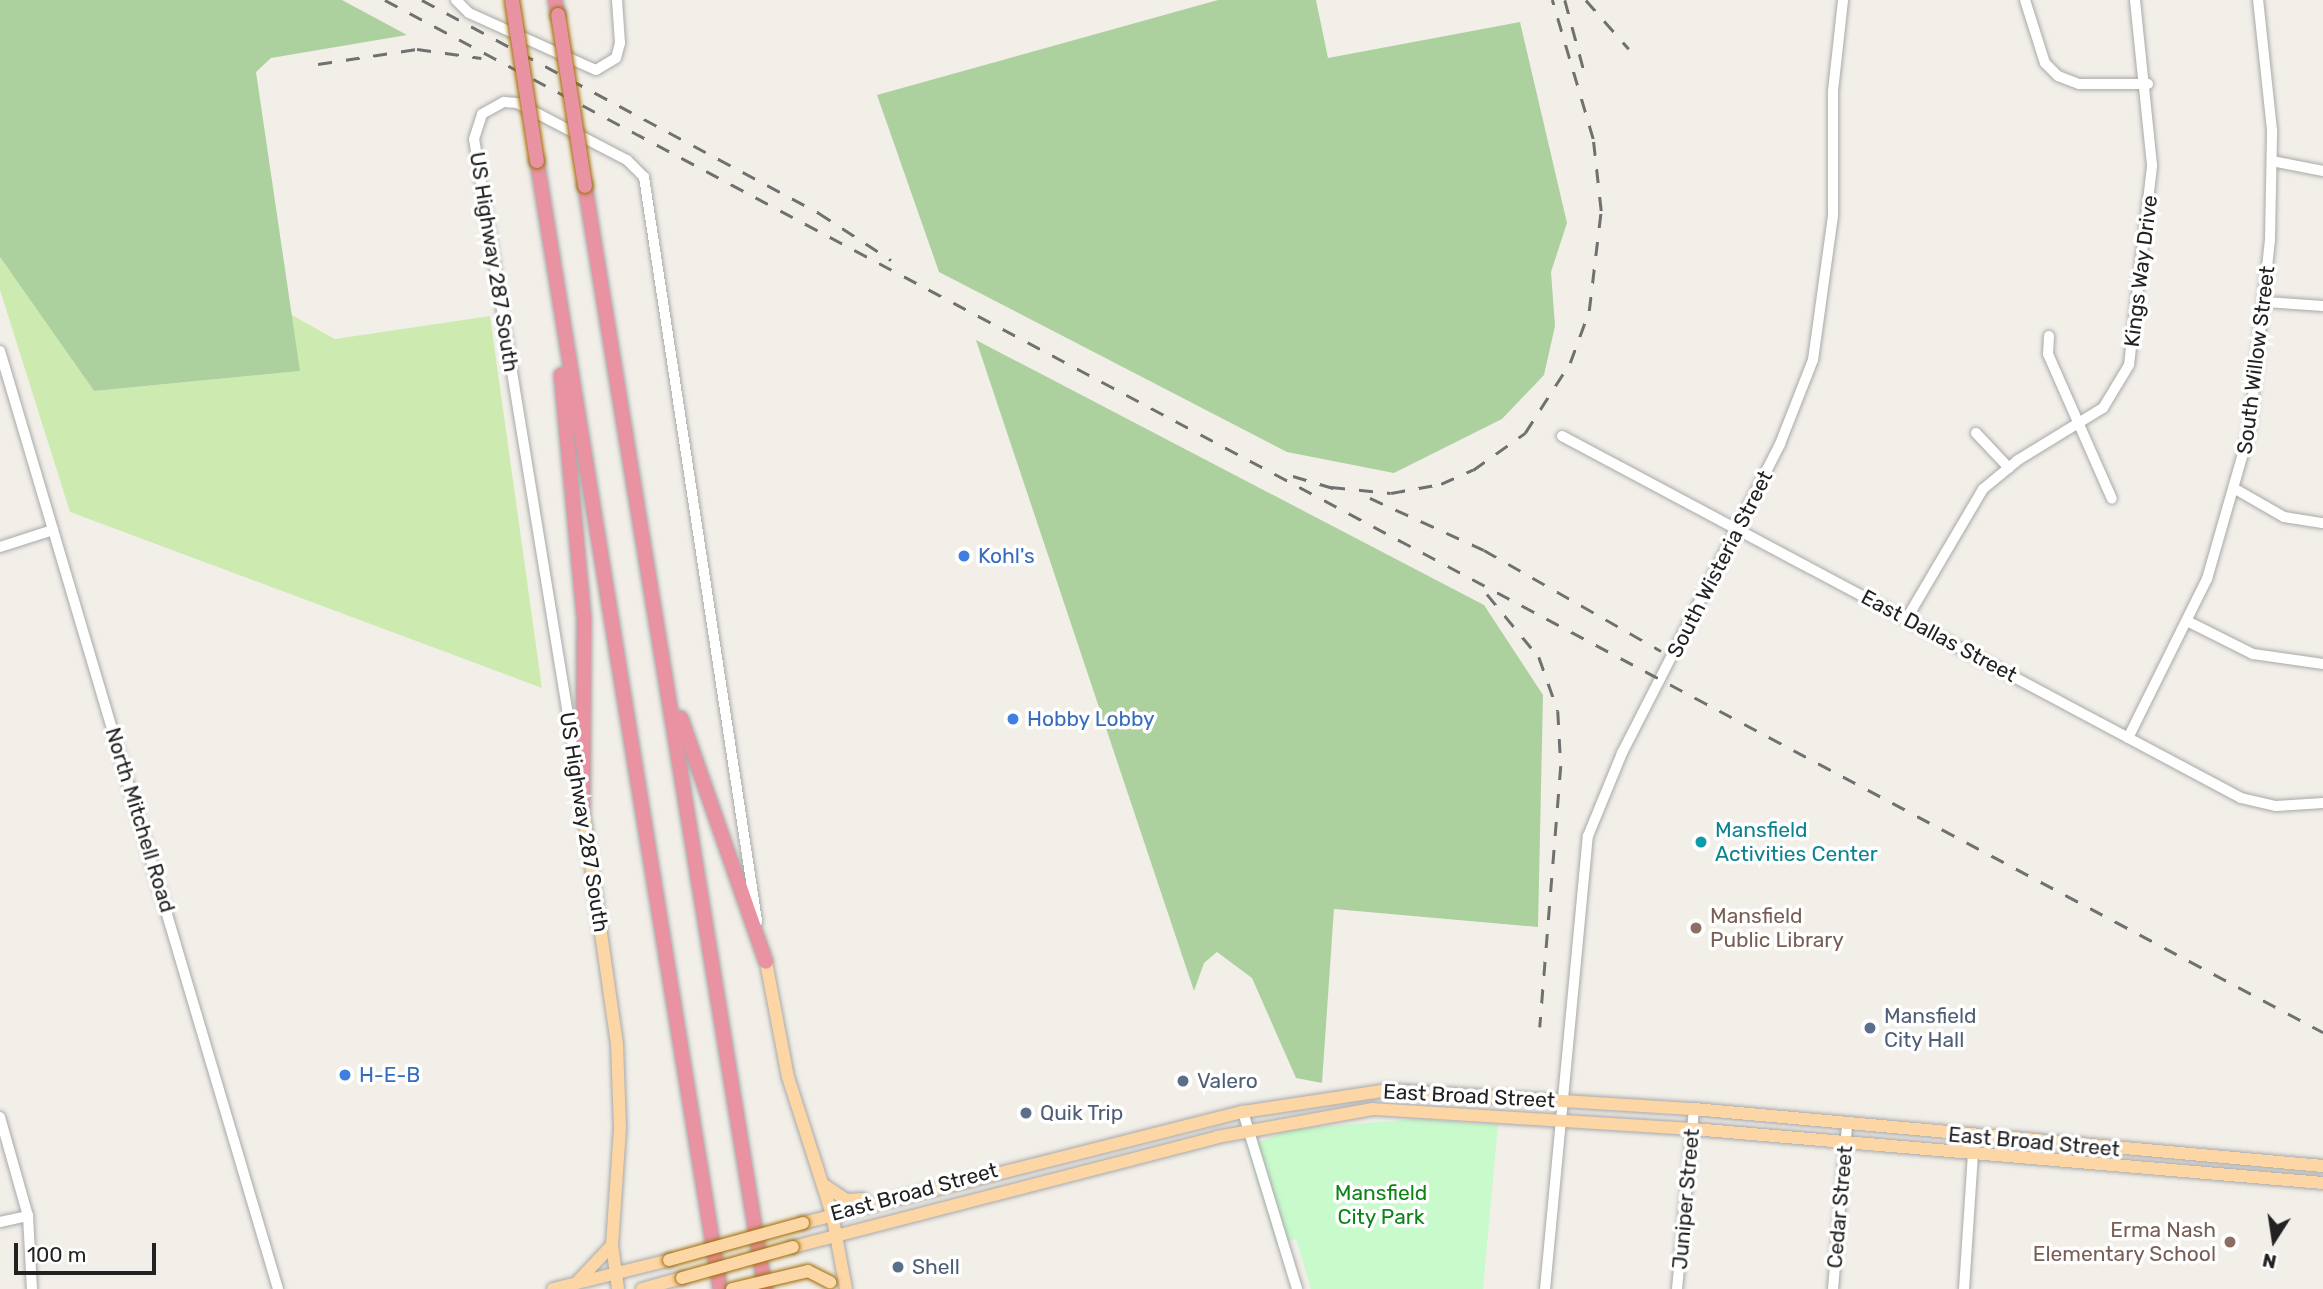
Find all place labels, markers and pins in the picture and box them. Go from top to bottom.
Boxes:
place label: Kohl's [978,543,1035,569]
marker: Kohl's [956,548,972,564]
place label: Hobby Lobby [1027,706,1155,732]
marker: Hobby Lobby [1005,711,1021,727]
place label: Mansfield Activities Center [1715,817,1878,867]
marker: Mansfield Activities Center [1693,834,1709,850]
place label: Mansfield Public Library [1710,903,1844,953]
marker: Mansfield Public Library [1688,920,1704,936]
place label: Mansfield City Hall [1884,1003,1977,1053]
marker: Mansfield City Hall [1862,1020,1878,1036]
place label: H-E-B [359,1062,420,1088]
marker: H-E-B [337,1067,353,1083]
place label: Valero [1197,1068,1258,1094]
marker: Valero [1175,1073,1191,1089]
place label: Quik Trip [1040,1100,1124,1126]
marker: Quik Trip [1018,1105,1034,1121]
place label: Erma Nash Elementary School [2032,1217,2216,1267]
marker: Erma Nash Elementary School [2222,1234,2238,1250]
place label: Shell [912,1254,960,1280]
marker: Shell [890,1259,906,1275]

